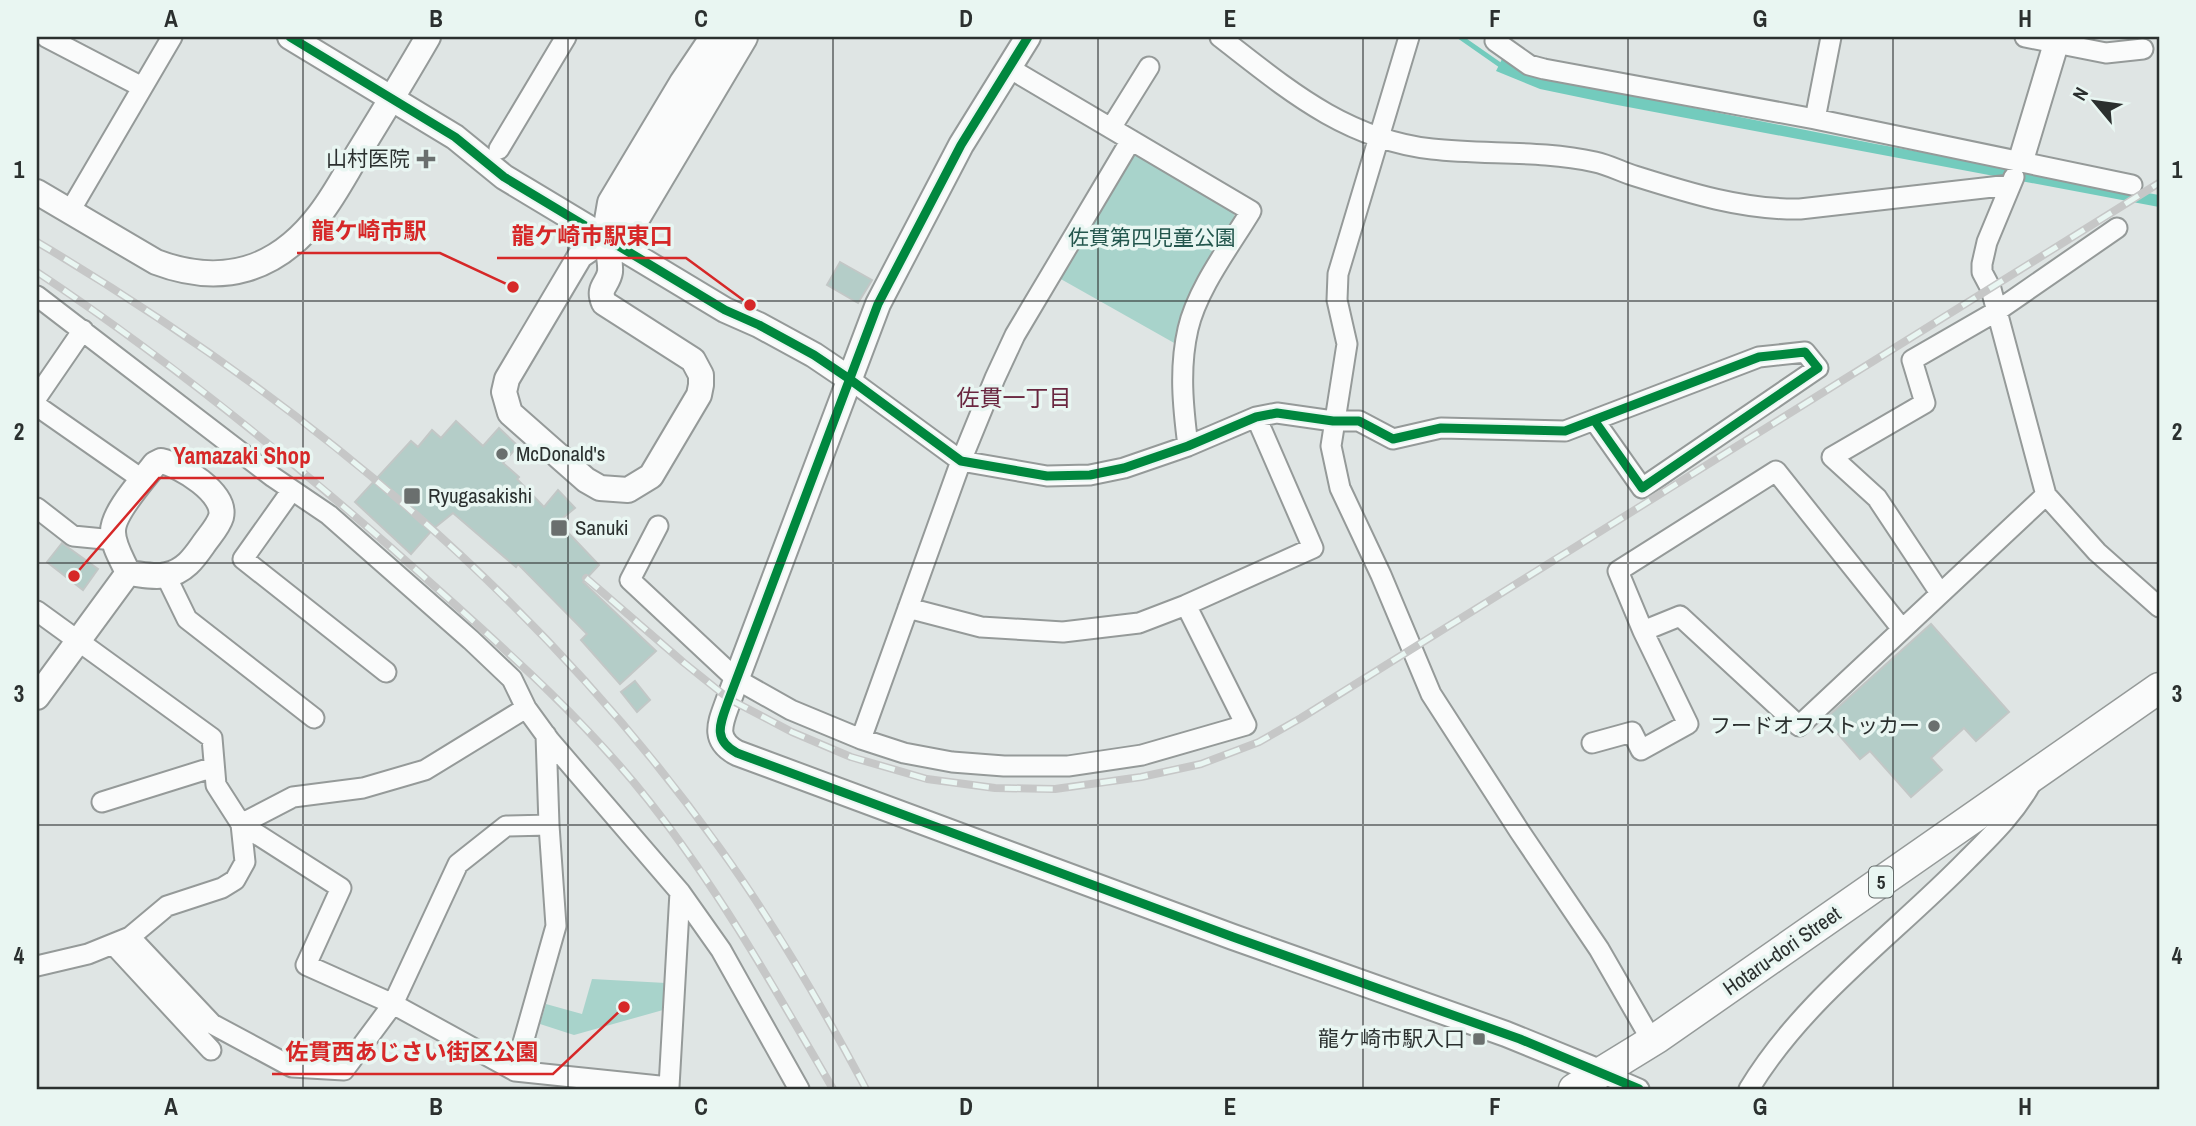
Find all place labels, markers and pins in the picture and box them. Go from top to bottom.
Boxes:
place label: 山村医院 [326,144,410,173]
marker: 山村医院 [416,149,436,169]
callout: 龍ケ崎市駅 [297,209,440,253]
callout: 龍ケ崎市駅東口 [497,214,686,258]
callout: Yamazaki Shop [159,434,324,478]
place label: McDonald's [516,439,605,468]
marker: McDonald's [494,446,510,462]
place label: Ryugasakishi [428,481,532,510]
marker: Ryugasakishi [402,486,422,506]
place label: Sanuki [575,513,629,542]
marker: Sanuki [549,518,569,538]
place label: フードオフストッカー [1710,711,1920,740]
marker: フードオフストッカー [1926,718,1942,734]
place label: 龍ケ崎市駅入口 [1318,1024,1465,1053]
callout: 佐貫西あじさい街区公園 [272,1030,553,1074]
marker: 龍ケ崎市駅入口 [1471,1031,1487,1047]

